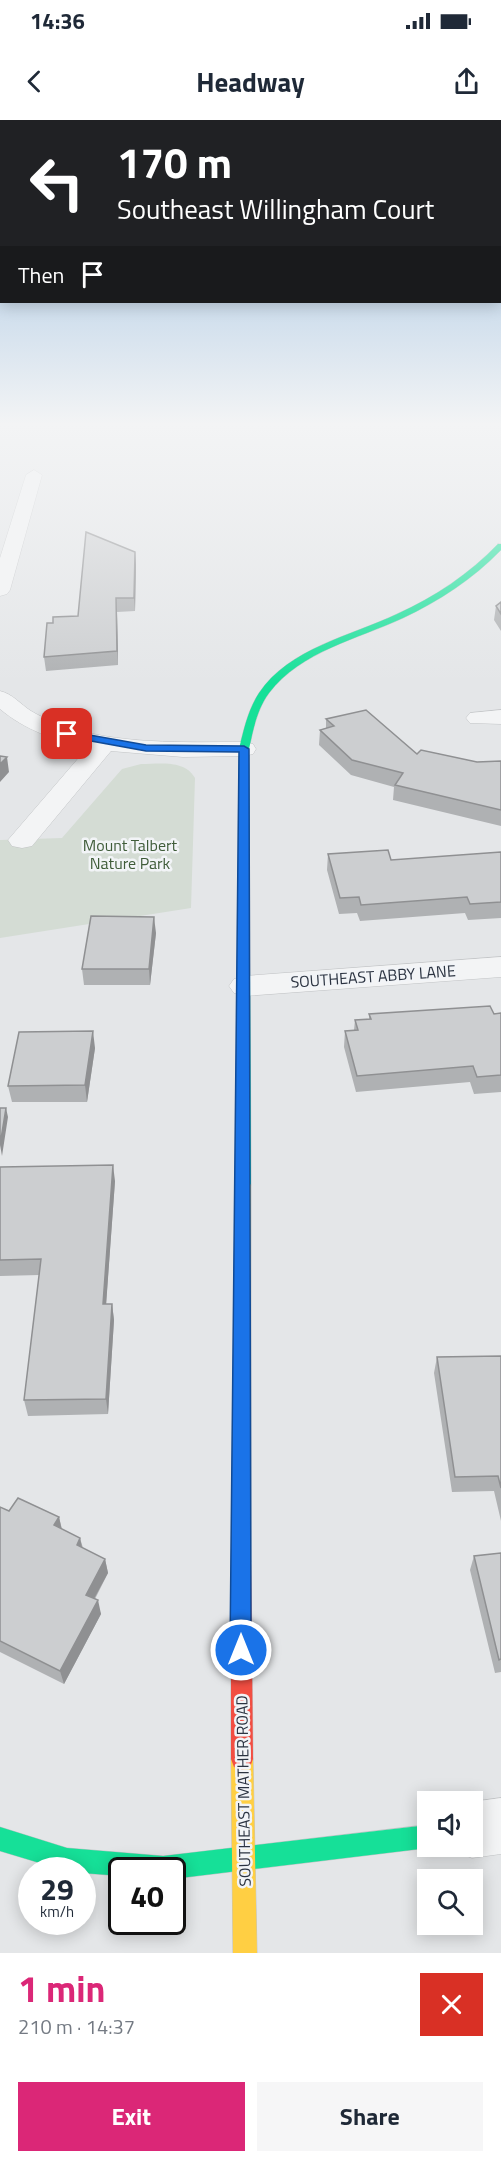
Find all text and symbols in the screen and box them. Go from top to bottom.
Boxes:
text: 14:36 [30,4,85,38]
text: Headway [196,61,305,102]
icon: back [18,65,51,98]
icon: share [450,65,483,98]
text: 170 m [117,130,232,194]
icon: left [18,144,96,222]
text: Southeast Willingham Court [117,188,434,229]
text: Then [18,258,64,292]
icon: arrive [76,258,109,291]
pin [41,708,92,759]
icon: arrive [50,717,83,750]
park label: Mount Talbert Nature Park [83,833,178,875]
street label: SOUTHEAST ABBY LANE [290,958,457,994]
position arrow [209,1618,273,1682]
street label: SOUTHEAST MATHER ROAD [229,1695,257,1887]
map controls [417,1791,483,1935]
button: sound [417,1791,483,1857]
speed limit sign: 40 [108,1857,186,1935]
text: 29 [40,1866,74,1912]
button: search [417,1869,483,1935]
text: km/h [40,1900,74,1923]
text: 1 min [18,1961,105,2016]
button: close [420,1973,483,2036]
text: 210 m · 14:37 [18,2011,135,2042]
button: Exit [18,2082,245,2151]
button: Share [257,2082,483,2151]

